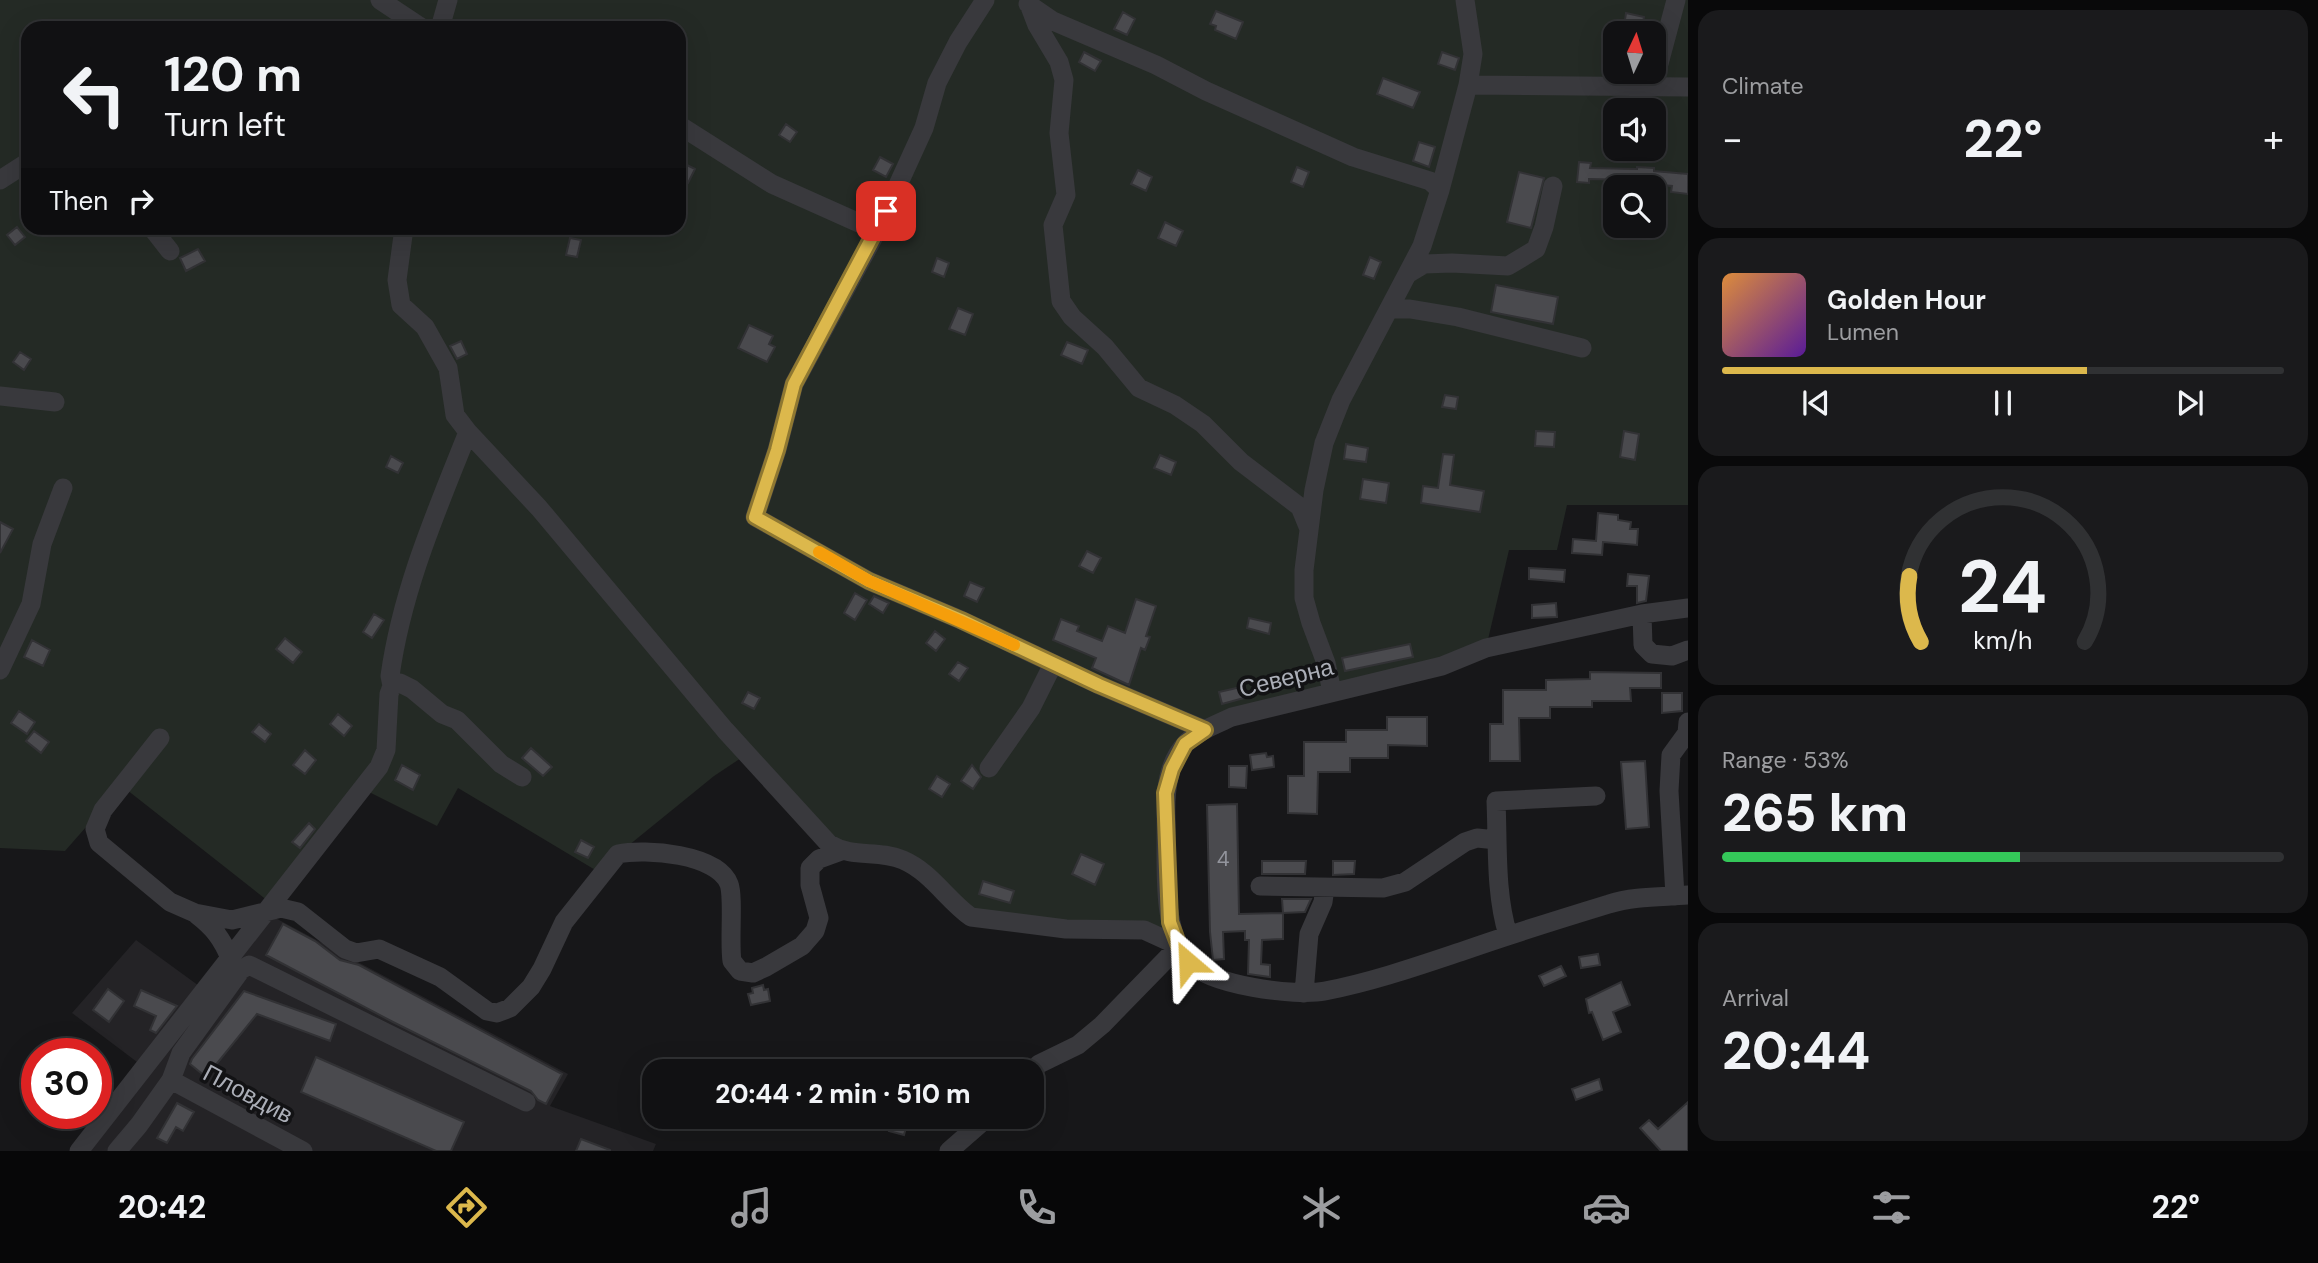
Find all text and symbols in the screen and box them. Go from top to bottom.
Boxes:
north arrow [1603,21,1666,84]
map controls [1603,21,1666,238]
text: 120 m [164,42,302,106]
icon: left [49,49,140,140]
text: Climate [1722,71,1804,101]
button: sound [1603,98,1666,161]
text: Turn left [164,104,286,146]
text: 22° [1963,105,2043,173]
text: − [1722,114,1743,164]
text: + [2263,114,2284,164]
button: search [1603,175,1666,238]
pin [856,181,916,241]
icon: right [122,182,160,220]
text: Then [49,184,108,218]
icon: arrive [867,192,905,230]
text: Golden Hour [1827,283,1986,317]
text: Lumen [1827,317,1899,347]
icon: previous [1797,384,1835,422]
icon: pause [1984,384,2022,422]
icon: next [2171,384,2209,422]
text: 24 [1959,540,2047,635]
text: km/h [1973,623,2033,656]
street label: Северна [1235,651,1337,704]
text: Range · 53% [1722,745,1849,775]
text: 265 km [1722,779,1908,847]
house number: 4 [1217,845,1230,873]
position arrow [1151,925,1225,999]
text: Arrival [1722,983,1789,1013]
text: 20:44 [1722,1017,1870,1085]
speed limit sign: 30 [21,1038,112,1129]
street label: Пловдив [198,1057,299,1130]
text: 20:44 · 2 min · 510 m [715,1077,971,1111]
icon: directions [442,1183,491,1232]
icon: music [727,1183,776,1232]
icon: phone [1012,1183,1061,1232]
icon: climate [1297,1183,1346,1232]
icon: car [1582,1183,1631,1232]
icon: filters [1867,1183,1916,1232]
text: 20:42 [118,1186,206,1228]
text: 22° [2151,1186,2200,1228]

